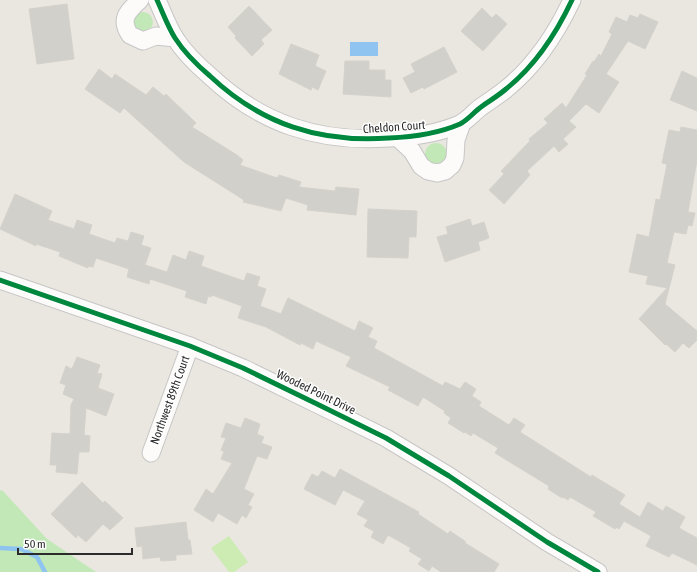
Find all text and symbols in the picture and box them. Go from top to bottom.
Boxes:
street label: Cheldon Court [362,118,426,136]
street label: Northwest 89th Court [147,353,193,446]
street label: Wooded Point Drive [274,367,358,417]
scale bar [18,530,132,556]
text: 50 m [24,537,46,551]

